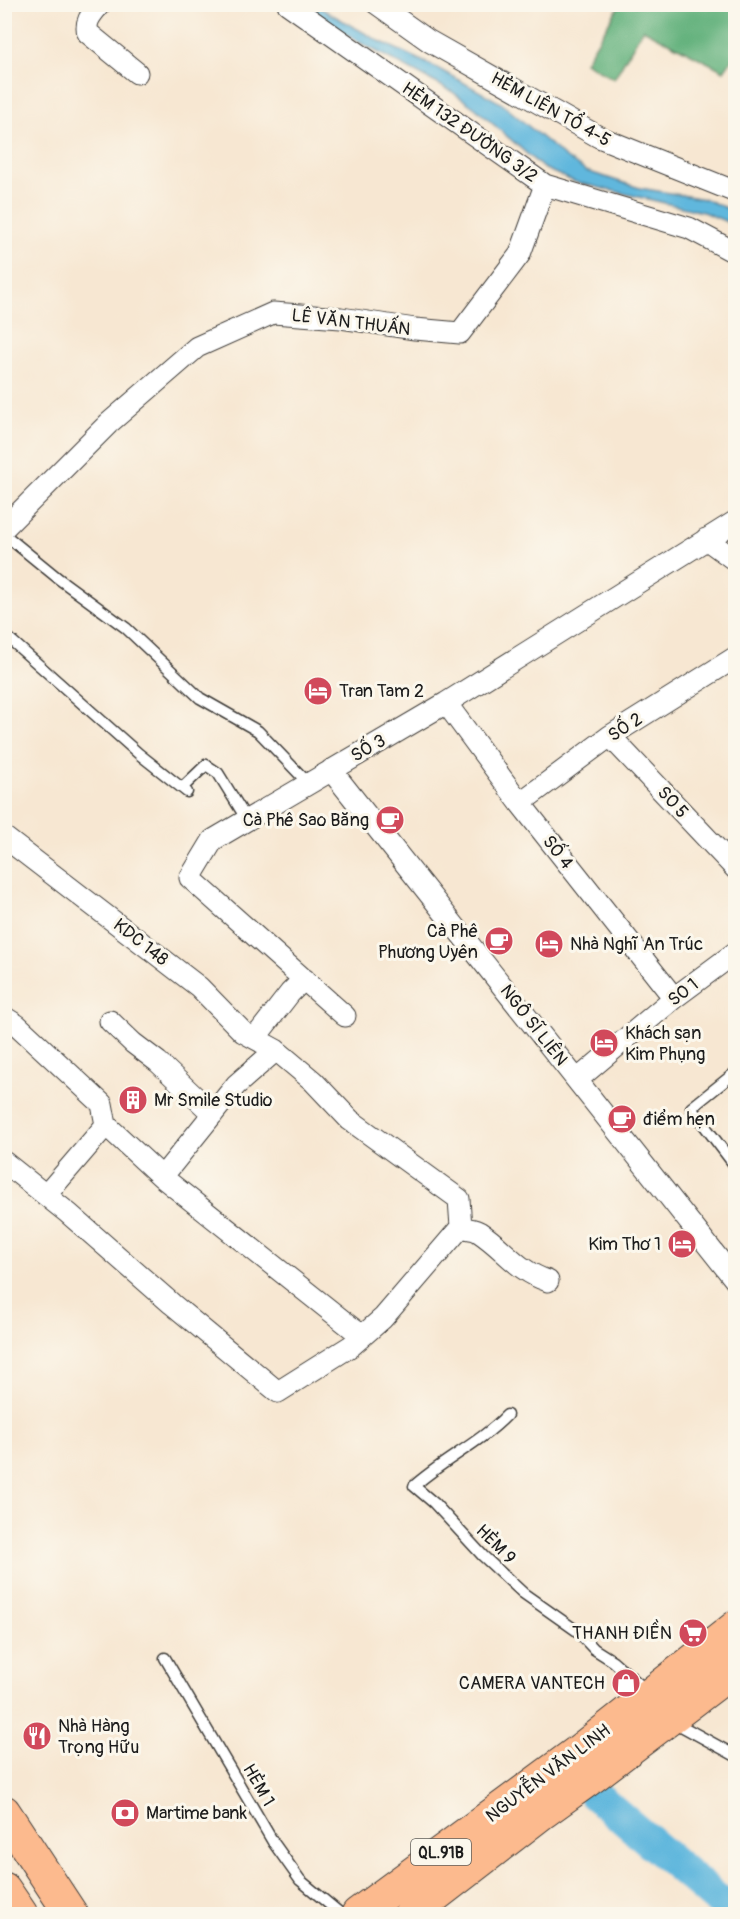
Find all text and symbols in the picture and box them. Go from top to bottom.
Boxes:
street label: HẺM LIÊN TỔ 4-5 [487,64,616,152]
street label: HẺM 132 ĐƯỜNG 3/2 [397,77,542,188]
street label: LÊ VĂN THUẤN [290,302,412,341]
hotel icon: Tran Tam 2 [302,675,334,707]
place label: Tran Tam 2 [339,680,424,703]
street label: SỐ 2 [602,705,647,747]
street label: SỐ 3 [345,727,390,768]
street label: SO 5 [652,781,693,823]
cafe icon: Cà Phê Sao Băng [374,804,406,836]
place label: Cà Phê Sao Băng [243,809,369,832]
street label: SỐ 4 [537,829,581,874]
street label: KDC 148 [109,914,173,971]
place label: Cà Phê Phương Uyên [378,920,478,964]
cafe icon: Cà Phê Phương Uyên [483,925,515,957]
hotel icon: Nhà Nghĩ An Trúc [533,928,565,960]
place label: Nhà Nghĩ An Trúc [570,933,703,956]
street label: SO 1 [663,973,703,1012]
street label: NGÔ SĨ LIÊN [495,980,573,1071]
place label: Khách sạn Kim Phụng [625,1022,705,1066]
hotel icon: Khách sạn Kim Phụng [588,1027,620,1059]
building icon: Mr Smile Studio [117,1084,149,1116]
place label: Mr Smile Studio [154,1089,273,1112]
cafe icon: điểm hẹn [606,1103,638,1135]
place label: điểm hẹn [643,1108,715,1131]
hotel icon: Kim Thơ 1 [666,1228,698,1260]
place label: Kim Thơ 1 [588,1233,661,1256]
street label: HẺM 9 [471,1519,521,1569]
supermarket icon: THANH ĐIỀN [677,1617,709,1649]
place label: THANH ĐIỀN [572,1619,672,1645]
shop icon: CAMERA VANTECH [610,1667,642,1699]
place label: CAMERA VANTECH [459,1672,605,1695]
place label: Nhà Hàng Trọng Hữu [58,1715,139,1759]
street label: NGUYỄN VĂN LINH [480,1717,615,1828]
restaurant icon: Nhà Hàng Trọng Hữu [21,1720,53,1752]
street label: HẺM 1 [237,1760,280,1811]
bank icon: Martime bank [109,1797,141,1829]
place label: Martime bank [146,1802,247,1825]
road number: QL.91B [411,1839,471,1865]

